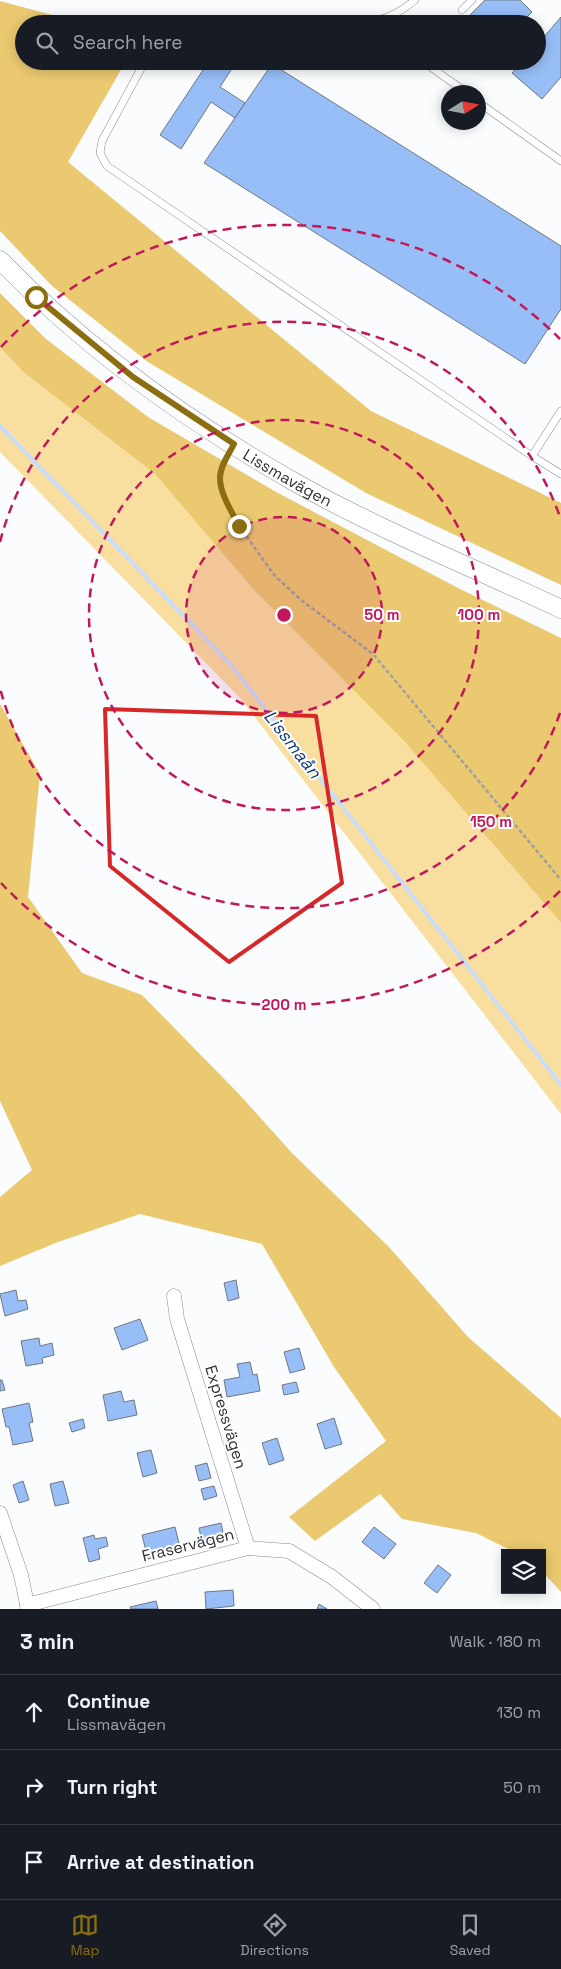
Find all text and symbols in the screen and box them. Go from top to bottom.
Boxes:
search box [15,15,546,70]
icon: search [33,29,61,57]
text: Search here [73,30,183,55]
north arrow [441,85,486,130]
route start [25,286,48,309]
street label: Lissmavägen [239,444,336,511]
route end [228,515,251,538]
text: 50 m [364,605,400,624]
text: 100 m [458,605,500,624]
centre of rings [275,606,293,624]
water label: Lissmaån [259,705,327,784]
text: 150 m [470,812,512,831]
text: 200 m [262,995,306,1014]
street label: Expressvägen [200,1363,252,1471]
street label: Fraservägen [140,1523,236,1567]
map controls [501,1549,546,1594]
button: layers [501,1549,546,1594]
text: 3 min [20,1628,75,1655]
text: Walk · 180 m [449,1631,541,1652]
text: Continue [67,1689,150,1714]
icon: ahead [20,1698,48,1726]
text: 130 m [497,1702,541,1723]
text: Lissmavägen [67,1714,166,1735]
icon: right [20,1773,48,1801]
text: Turn right [67,1775,157,1800]
text: 50 m [503,1777,541,1798]
icon: arrive [20,1848,48,1876]
text: Arrive at destination [67,1850,255,1875]
tab: Map [70,1911,100,1959]
tab: Directions [240,1911,309,1959]
tab: Saved [450,1911,491,1959]

